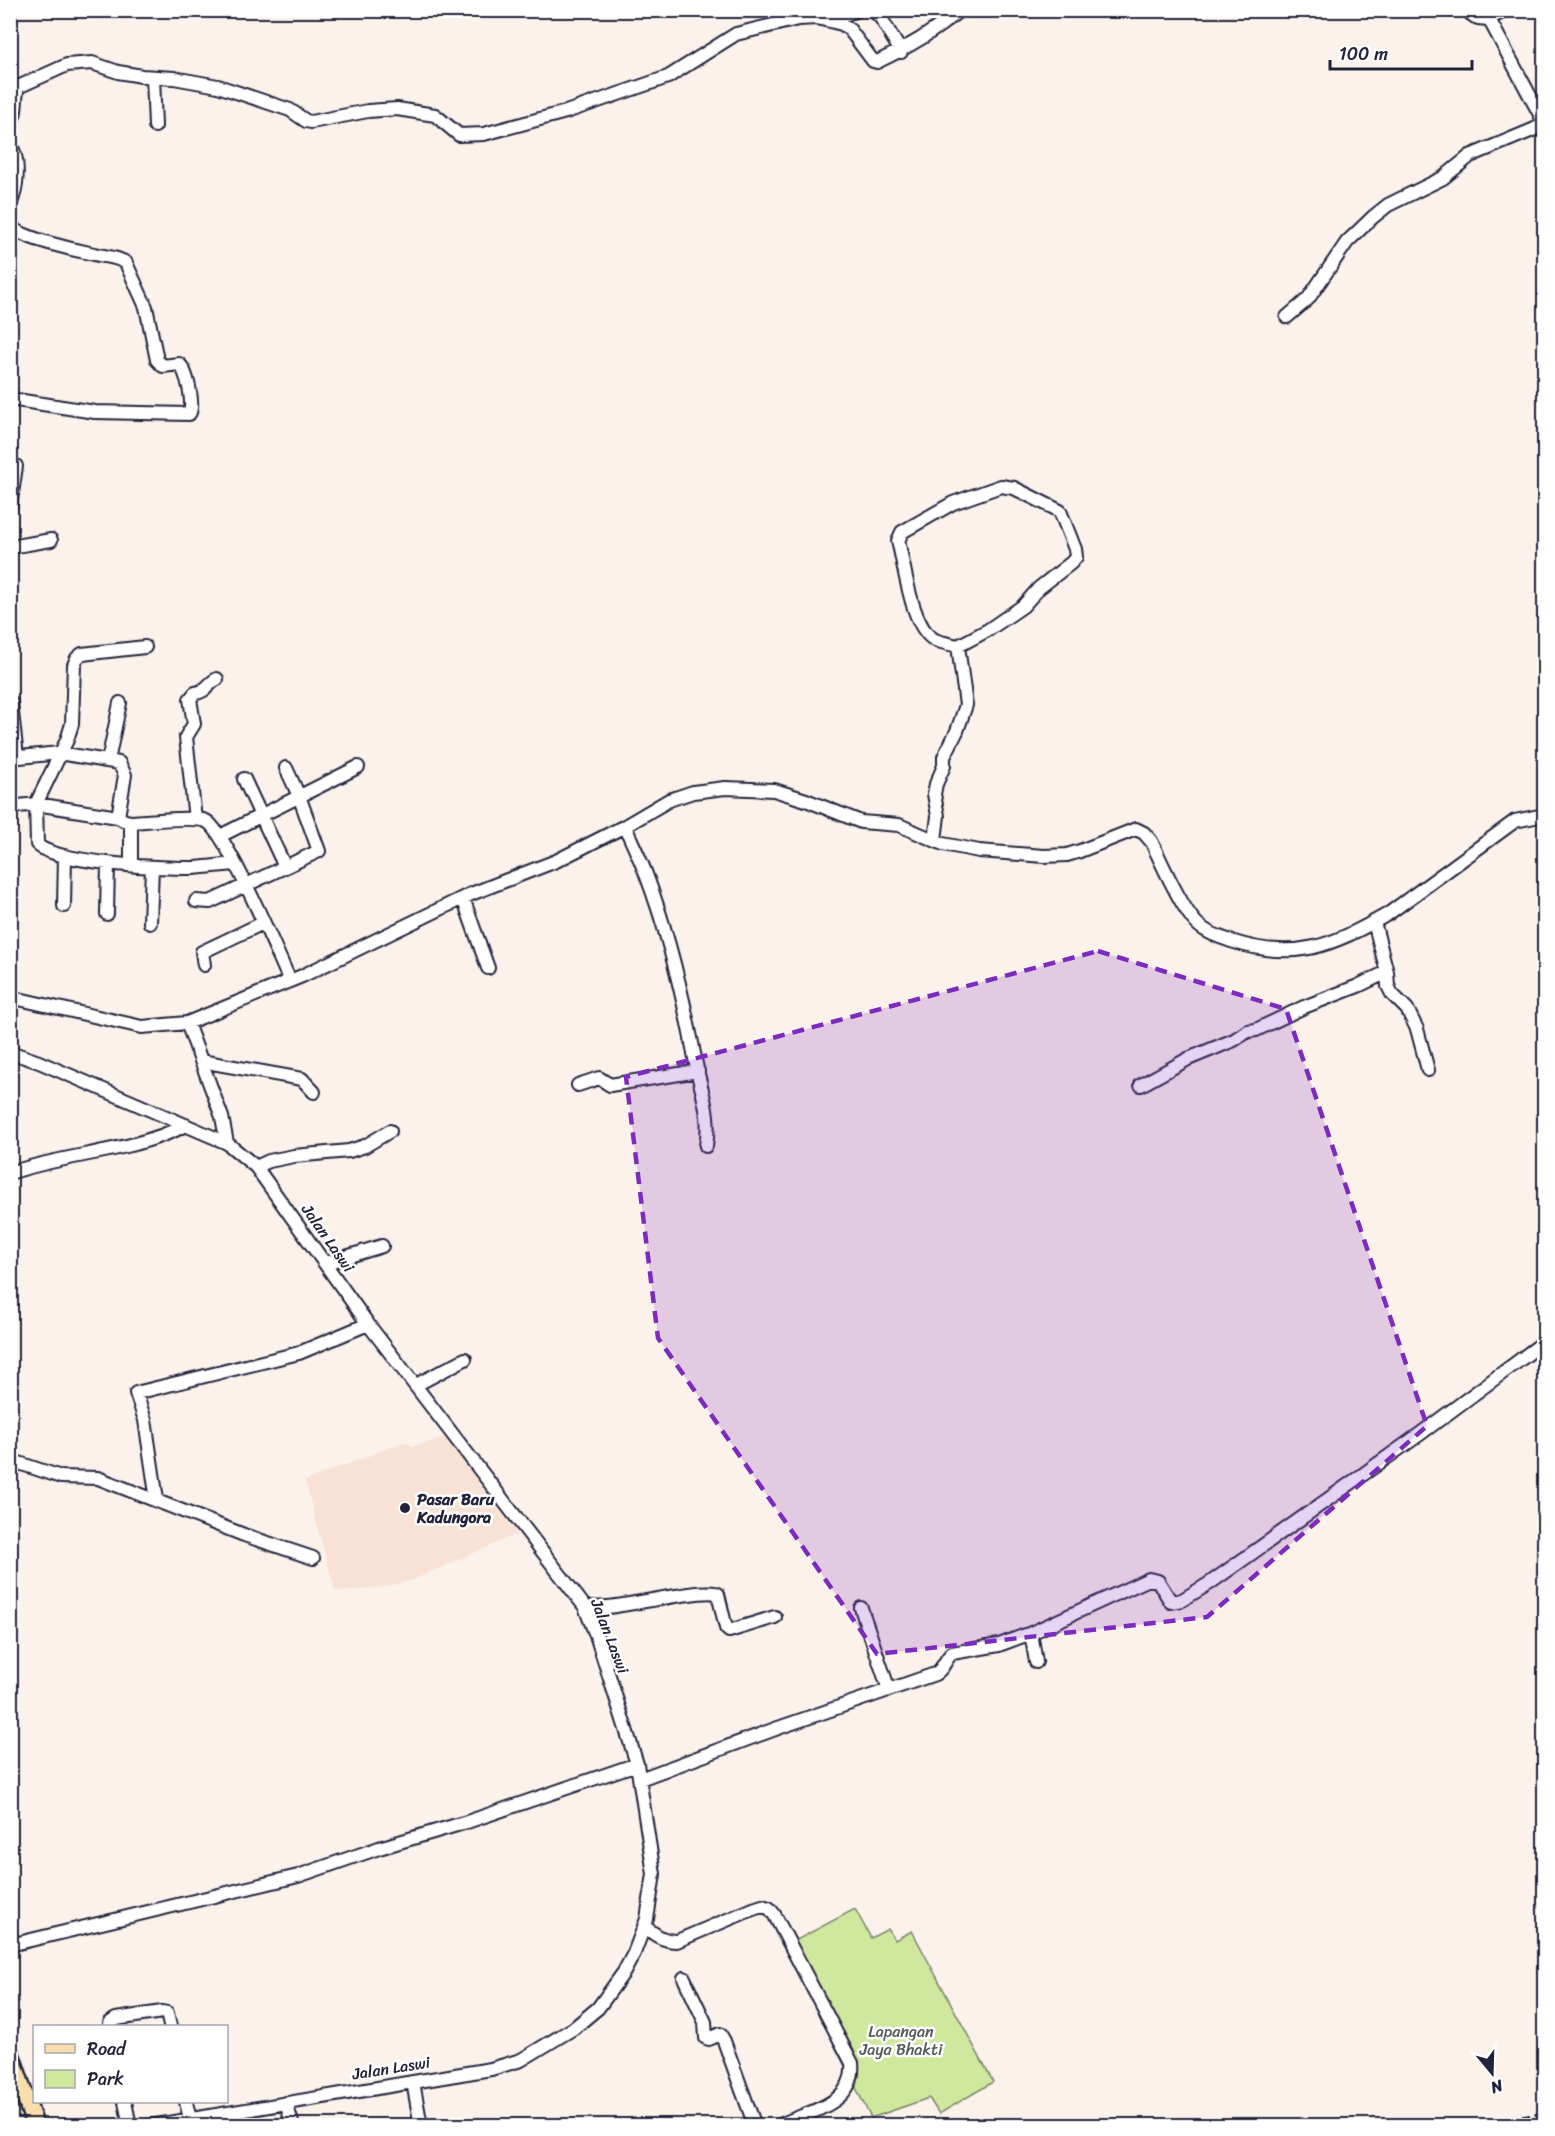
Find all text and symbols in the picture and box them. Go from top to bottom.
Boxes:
scale bar [1330,33,1472,71]
text: 100 m [1339,38,1388,70]
street label: Jalan Laswi [293,1197,363,1279]
place label: Pasar Baru Kadungora [416,1485,495,1532]
marker: Pasar Baru Kadungora [398,1501,412,1515]
street label: Jalan Laswi [582,1593,638,1678]
park label: Lapangan Jaya Bhakti [859,2017,943,2064]
legend [33,2025,228,2103]
text: Road [87,2033,127,2065]
north arrow [1462,2043,1522,2103]
street label: Jalan Laswi [349,2047,433,2089]
text: Park [87,2063,124,2095]
text: N [1486,2071,1508,2103]

